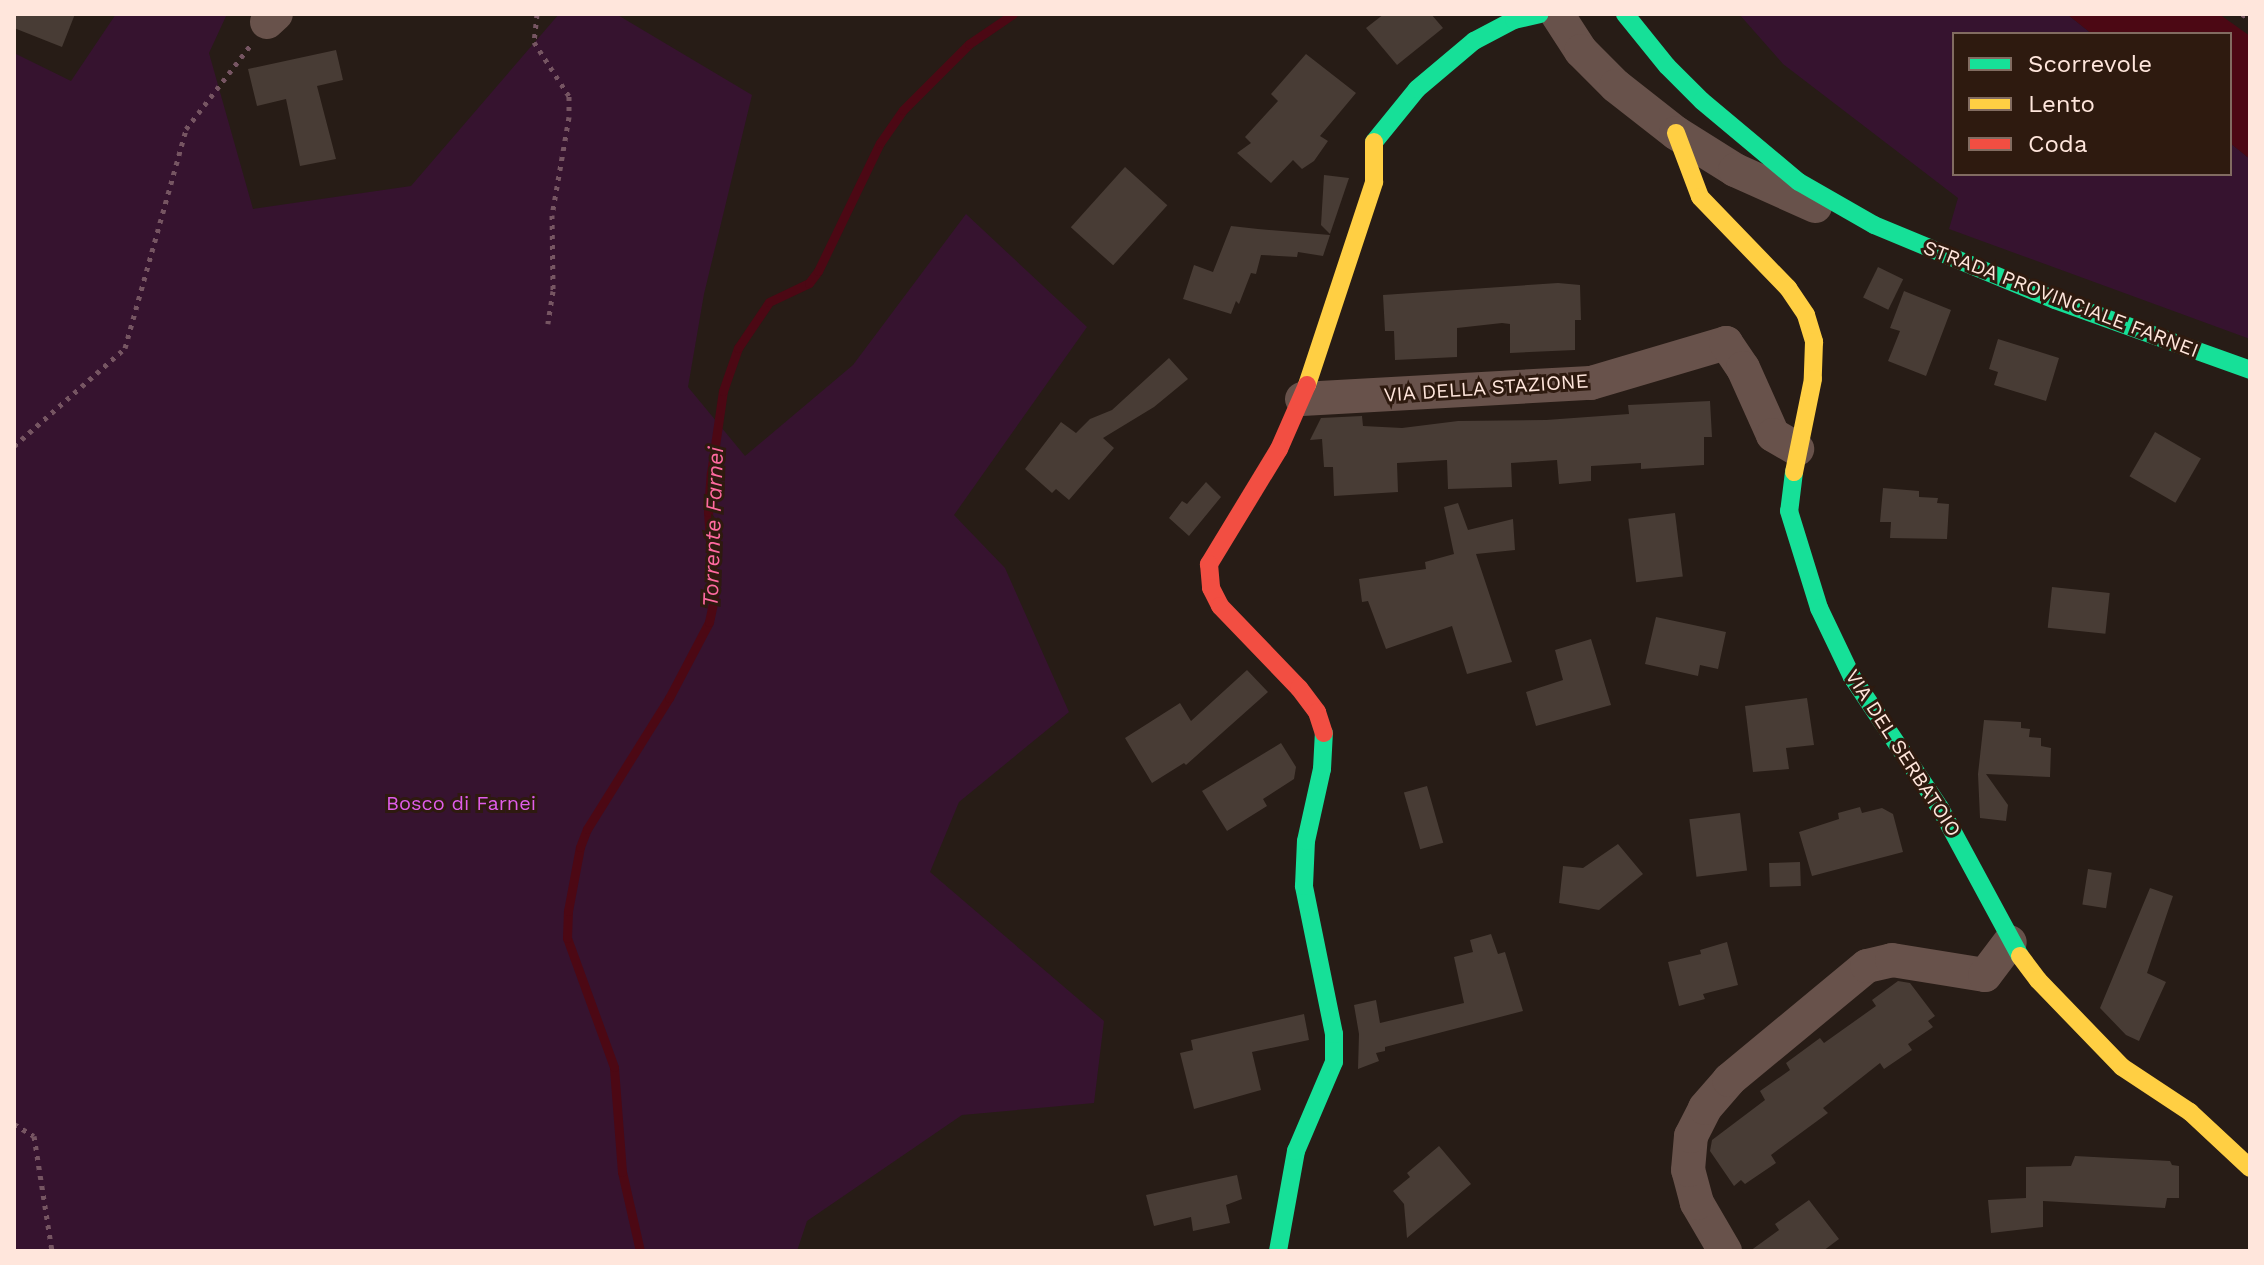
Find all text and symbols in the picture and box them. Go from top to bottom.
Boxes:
legend [1952,32,2232,176]
text: Scorrevole [2028,50,2152,78]
text: Lento [2028,90,2095,118]
text: Coda [2028,130,2088,158]
street label: STRADA PROVINCIALE FARNEI [1920,235,2202,363]
street label: VIA DELLA STAZIONE [1382,369,1590,407]
water label: Torrente Farnei [697,446,729,608]
street label: VIA DEL SERBATOIO [1840,664,1966,842]
park label: Bosco di Farnei [386,791,536,815]

